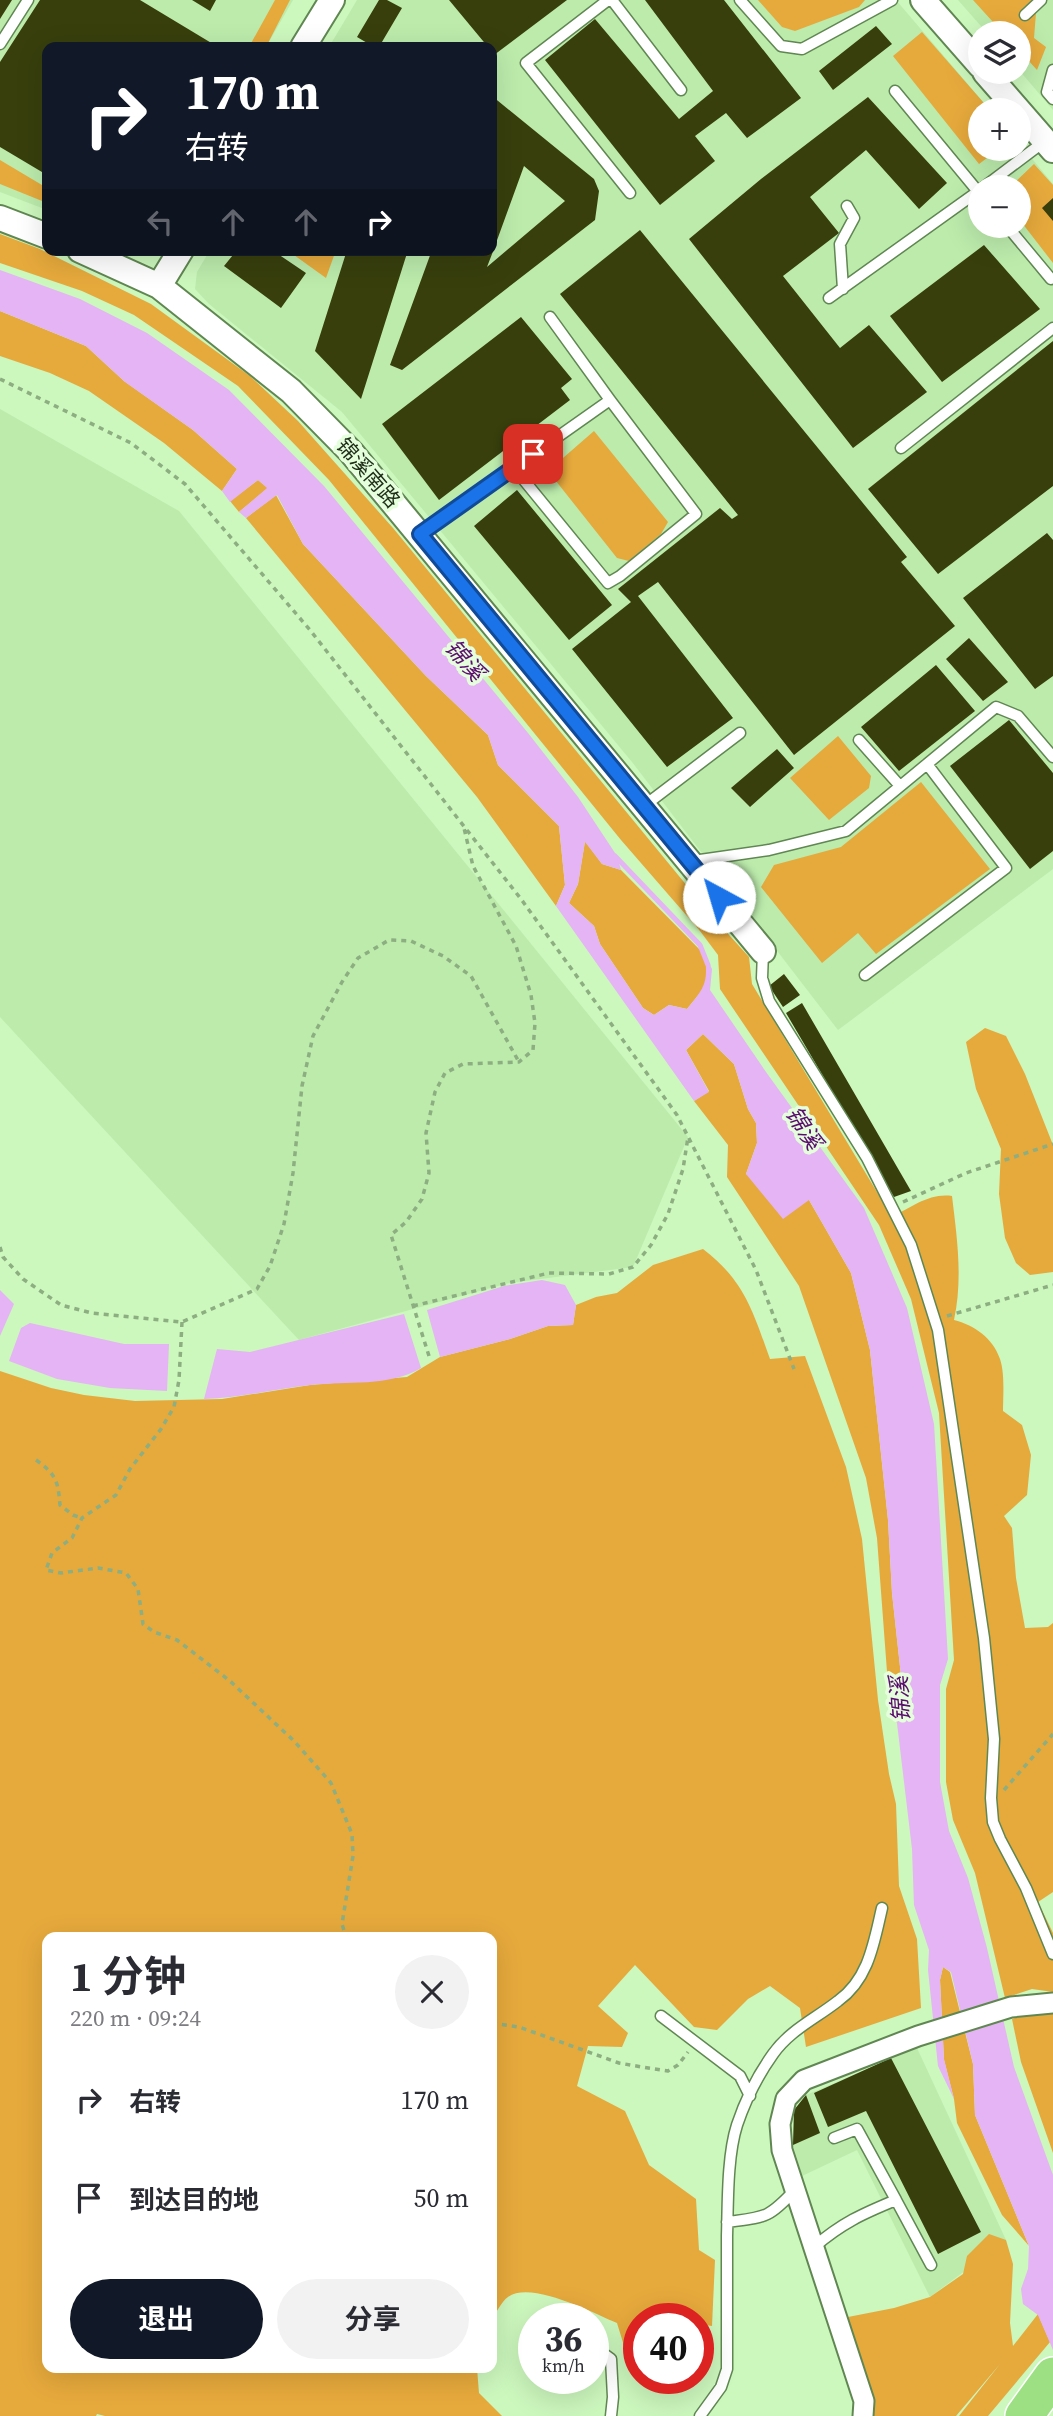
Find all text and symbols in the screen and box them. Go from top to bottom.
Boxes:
map controls [968,21,1031,238]
button: layers [968,21,1031,84]
text: 170 m [185,58,320,125]
icon: right [70,70,161,161]
button: + [968,98,1031,161]
text: 右转 [185,126,249,170]
button: − [968,175,1031,238]
icon: left [141,203,179,241]
icon: ahead [214,203,252,241]
icon: ahead [287,203,325,241]
icon: right [360,203,398,241]
pin [503,424,563,484]
street label: 锦溪南路 [330,431,407,514]
icon: arrive [514,435,552,473]
water label: 锦溪 [438,632,494,690]
position arrow [682,860,756,934]
water label: 锦溪 [778,1100,832,1159]
water label: 锦溪 [882,1672,918,1723]
text: 1 分钟 [70,1947,186,2005]
button: close [395,1955,469,2029]
text: 220 m · 09:24 [70,2002,201,2034]
icon: right [70,2081,108,2119]
text: 170 m [401,2082,469,2118]
text: 右转 [129,2084,181,2120]
icon: arrive [70,2179,108,2217]
text: 50 m [414,2180,469,2216]
text: 到达目的地 [129,2182,259,2218]
button: 退出 [70,2279,263,2359]
button: 分享 [277,2279,469,2359]
speed limit sign: 40 [623,2303,714,2394]
text: 36 [545,2315,582,2363]
text: km/h [542,2353,585,2378]

